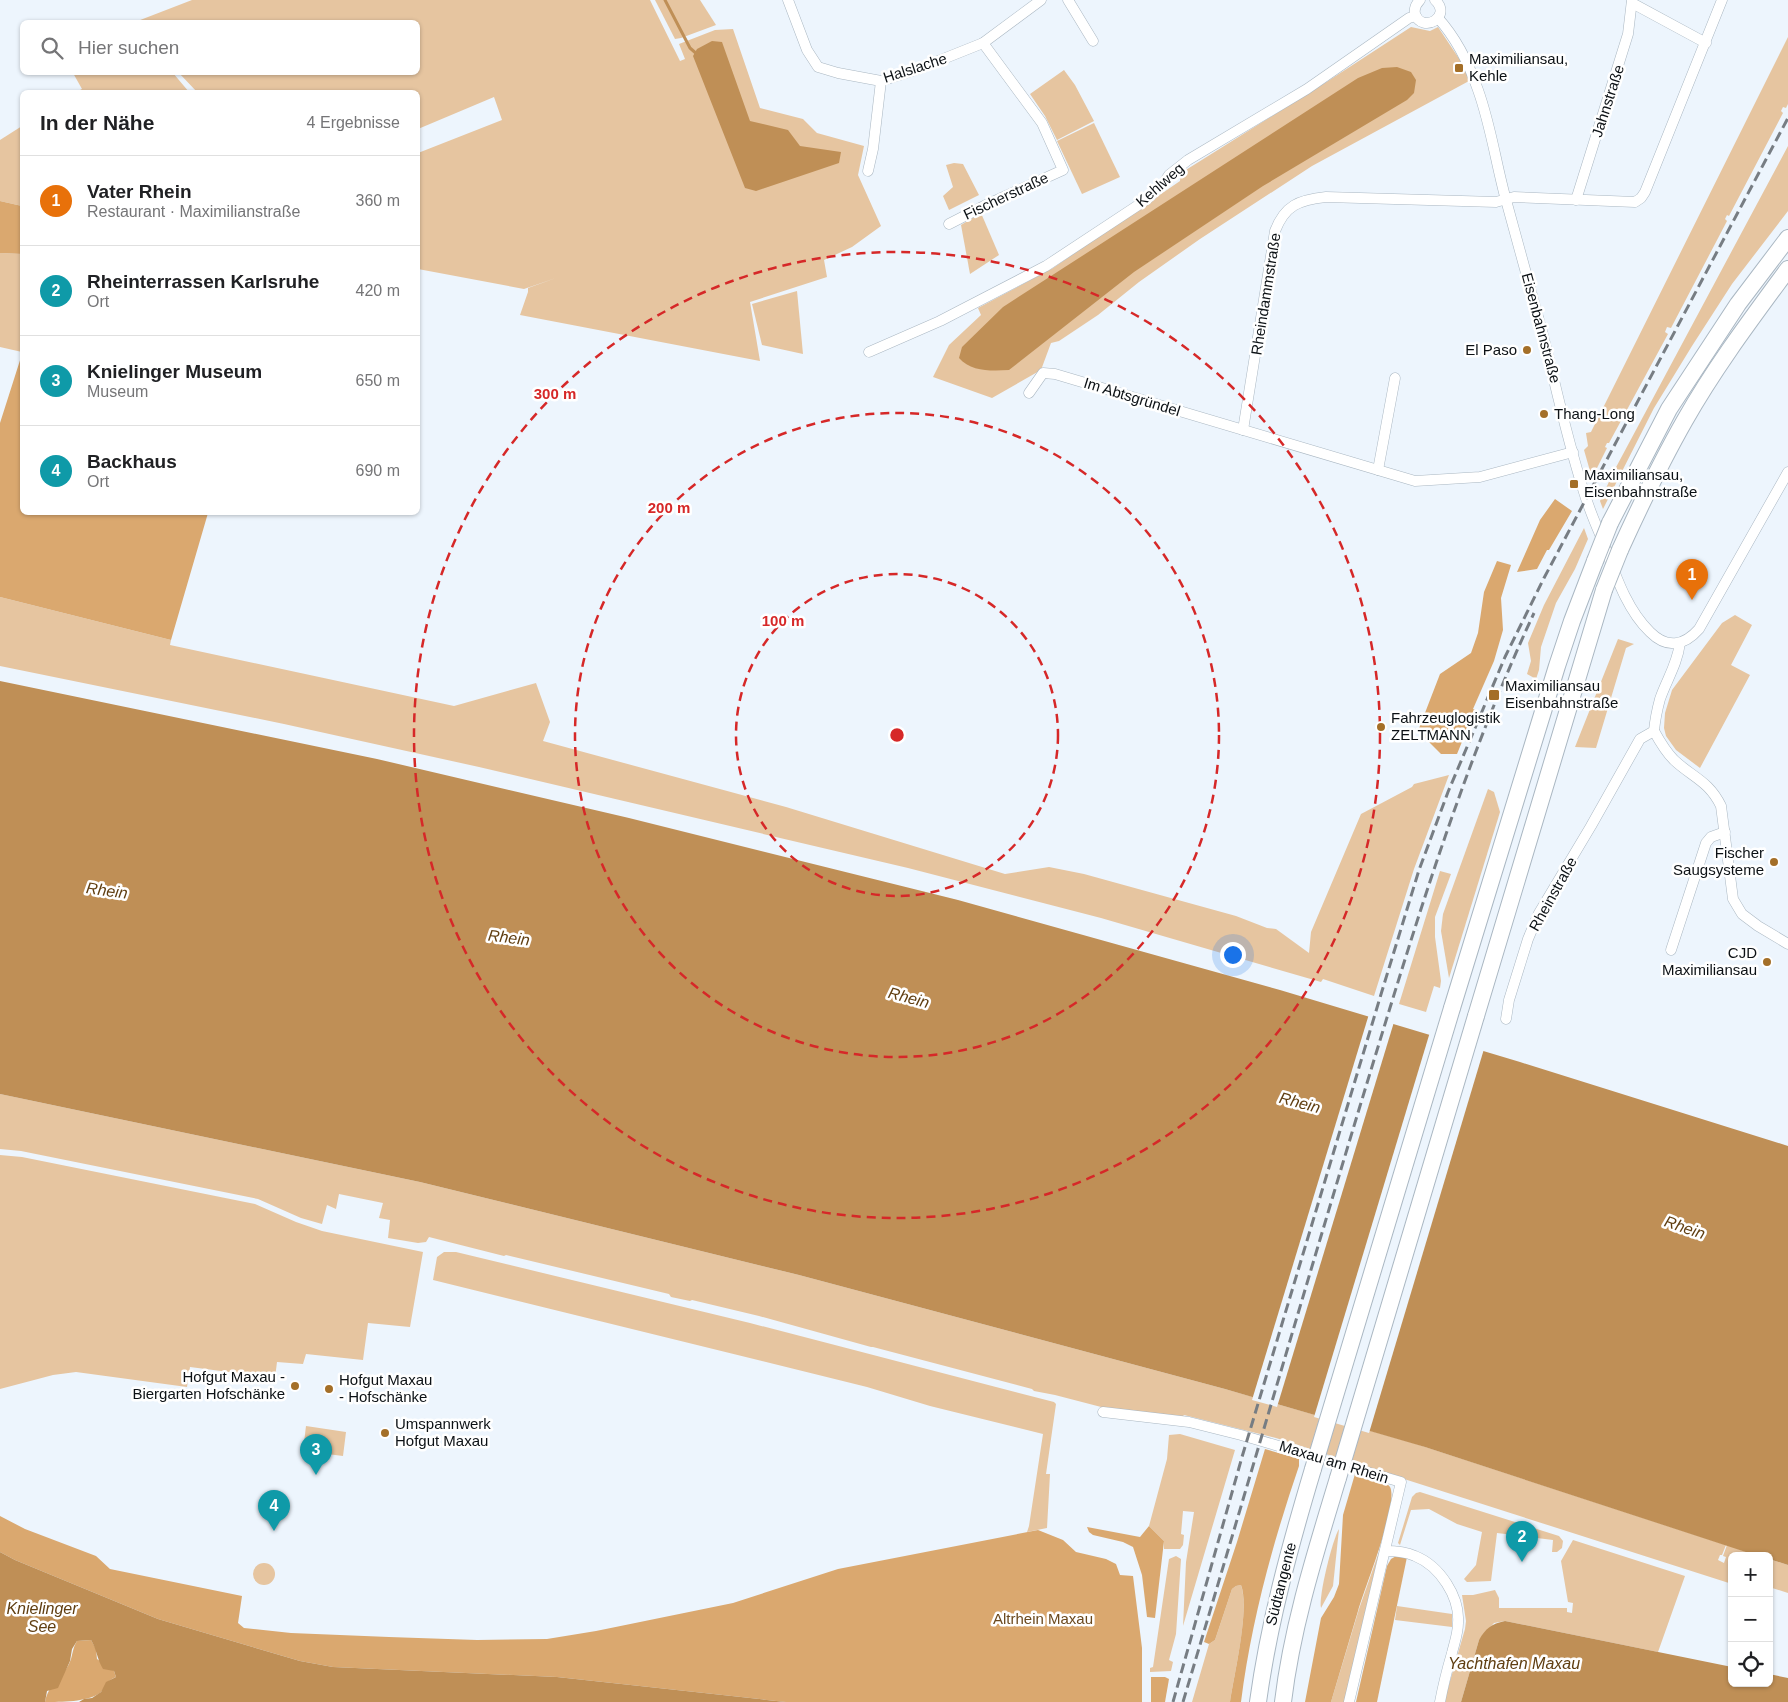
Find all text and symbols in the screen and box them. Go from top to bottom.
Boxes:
search box [20,20,420,75]
icon: search [38,34,66,62]
text: Hier suchen [78,37,179,58]
street label: Halslache [881,49,949,86]
place label: Maximiliansau, Kehle [1469,50,1568,84]
marker: Maximiliansau, Kehle [1453,62,1465,74]
street label: Jahnstraße [1588,63,1627,139]
text: In der Nähe [40,111,154,134]
text: 4 Ergebnisse [307,114,400,131]
street label: Kehlweg [1132,159,1187,210]
street label: Fischerstraße [961,168,1051,223]
text: Vater Rhein [87,181,192,202]
text: 1 [52,192,60,209]
text: 360 m [356,192,400,209]
text: Restaurant · Maximilianstraße [87,203,300,220]
street label: Rheindammstraße [1247,232,1284,356]
text: Rheinterrassen Karlsruhe [87,271,319,292]
street label: Eisenbahnstraße [1519,271,1564,385]
text: 2 [52,282,60,299]
text: 420 m [356,282,400,299]
text: Ort [87,293,109,310]
place label: El Paso [1465,341,1517,358]
marker: El Paso [1521,344,1533,356]
text: Knielinger Museum [87,361,262,382]
text: 3 [52,372,60,389]
text: 650 m [356,372,400,389]
street label: Im Abtsgründel [1082,374,1182,419]
text: Museum [87,383,148,400]
text: 300 m [534,385,576,402]
place label: Thang-Long [1554,405,1635,422]
marker: Thang-Long [1538,408,1550,420]
text: Backhaus [87,451,177,472]
text: 4 [52,462,60,479]
text: 690 m [356,462,400,479]
place label: Maximiliansau, Eisenbahnstraße [1584,466,1697,500]
text: Ort [87,473,109,490]
marker: Maximiliansau, Eisenbahnstraße [1568,478,1580,490]
text: 200 m [648,499,690,516]
pin: 1 [1676,559,1708,600]
text: 100 m [762,612,804,629]
place label: Maximiliansau Eisenbahnstraße [1505,677,1618,711]
marker: Maximiliansau Eisenbahnstraße [1487,688,1501,702]
place label: Fahrzeuglogistik ZELTMANN [1391,709,1501,743]
marker: Fahrzeuglogistik ZELTMANN [1375,721,1387,733]
centre of rings [888,726,906,744]
place label: Fischer Saugsysteme [1673,844,1764,878]
street label: Rheinstraße [1525,854,1580,934]
marker: Fischer Saugsysteme [1768,856,1780,868]
water label: Rhein [85,879,129,902]
water label: Rhein [487,927,531,948]
your location [1220,942,1246,968]
place label: CJD Maximiliansau [1662,944,1757,978]
marker: CJD Maximiliansau [1761,956,1773,968]
water label: Rhein [886,984,931,1011]
water label: Rhein [1277,1089,1322,1116]
water label: Rhein [1662,1213,1707,1242]
place label: Hofgut Maxau - Biergarten Hofschänke [132,1368,285,1402]
place label: Hofgut Maxau - Hofschänke [339,1371,432,1405]
marker: Hofgut Maxau - Biergarten Hofschänke [289,1380,301,1392]
marker: Hofgut Maxau - Hofschänke [323,1383,335,1395]
place label: Umspannwerk Hofgut Maxau [395,1415,491,1449]
marker: Umspannwerk Hofgut Maxau [379,1427,391,1439]
pin: 3 [300,1434,332,1475]
street label: Maxau am Rhein [1277,1437,1391,1486]
pin: 4 [258,1490,290,1531]
pin: 2 [1506,1521,1538,1562]
street label: Südtangente [1262,1541,1299,1627]
map controls [1728,1552,1773,1687]
button: + [1728,1552,1773,1597]
button: − [1728,1597,1773,1642]
water label: Knielinger See [6,1600,78,1635]
park label: Altrhein Maxau [993,1610,1093,1627]
button: locate [1728,1642,1773,1687]
water label: Yachthafen Maxau [1448,1655,1580,1672]

